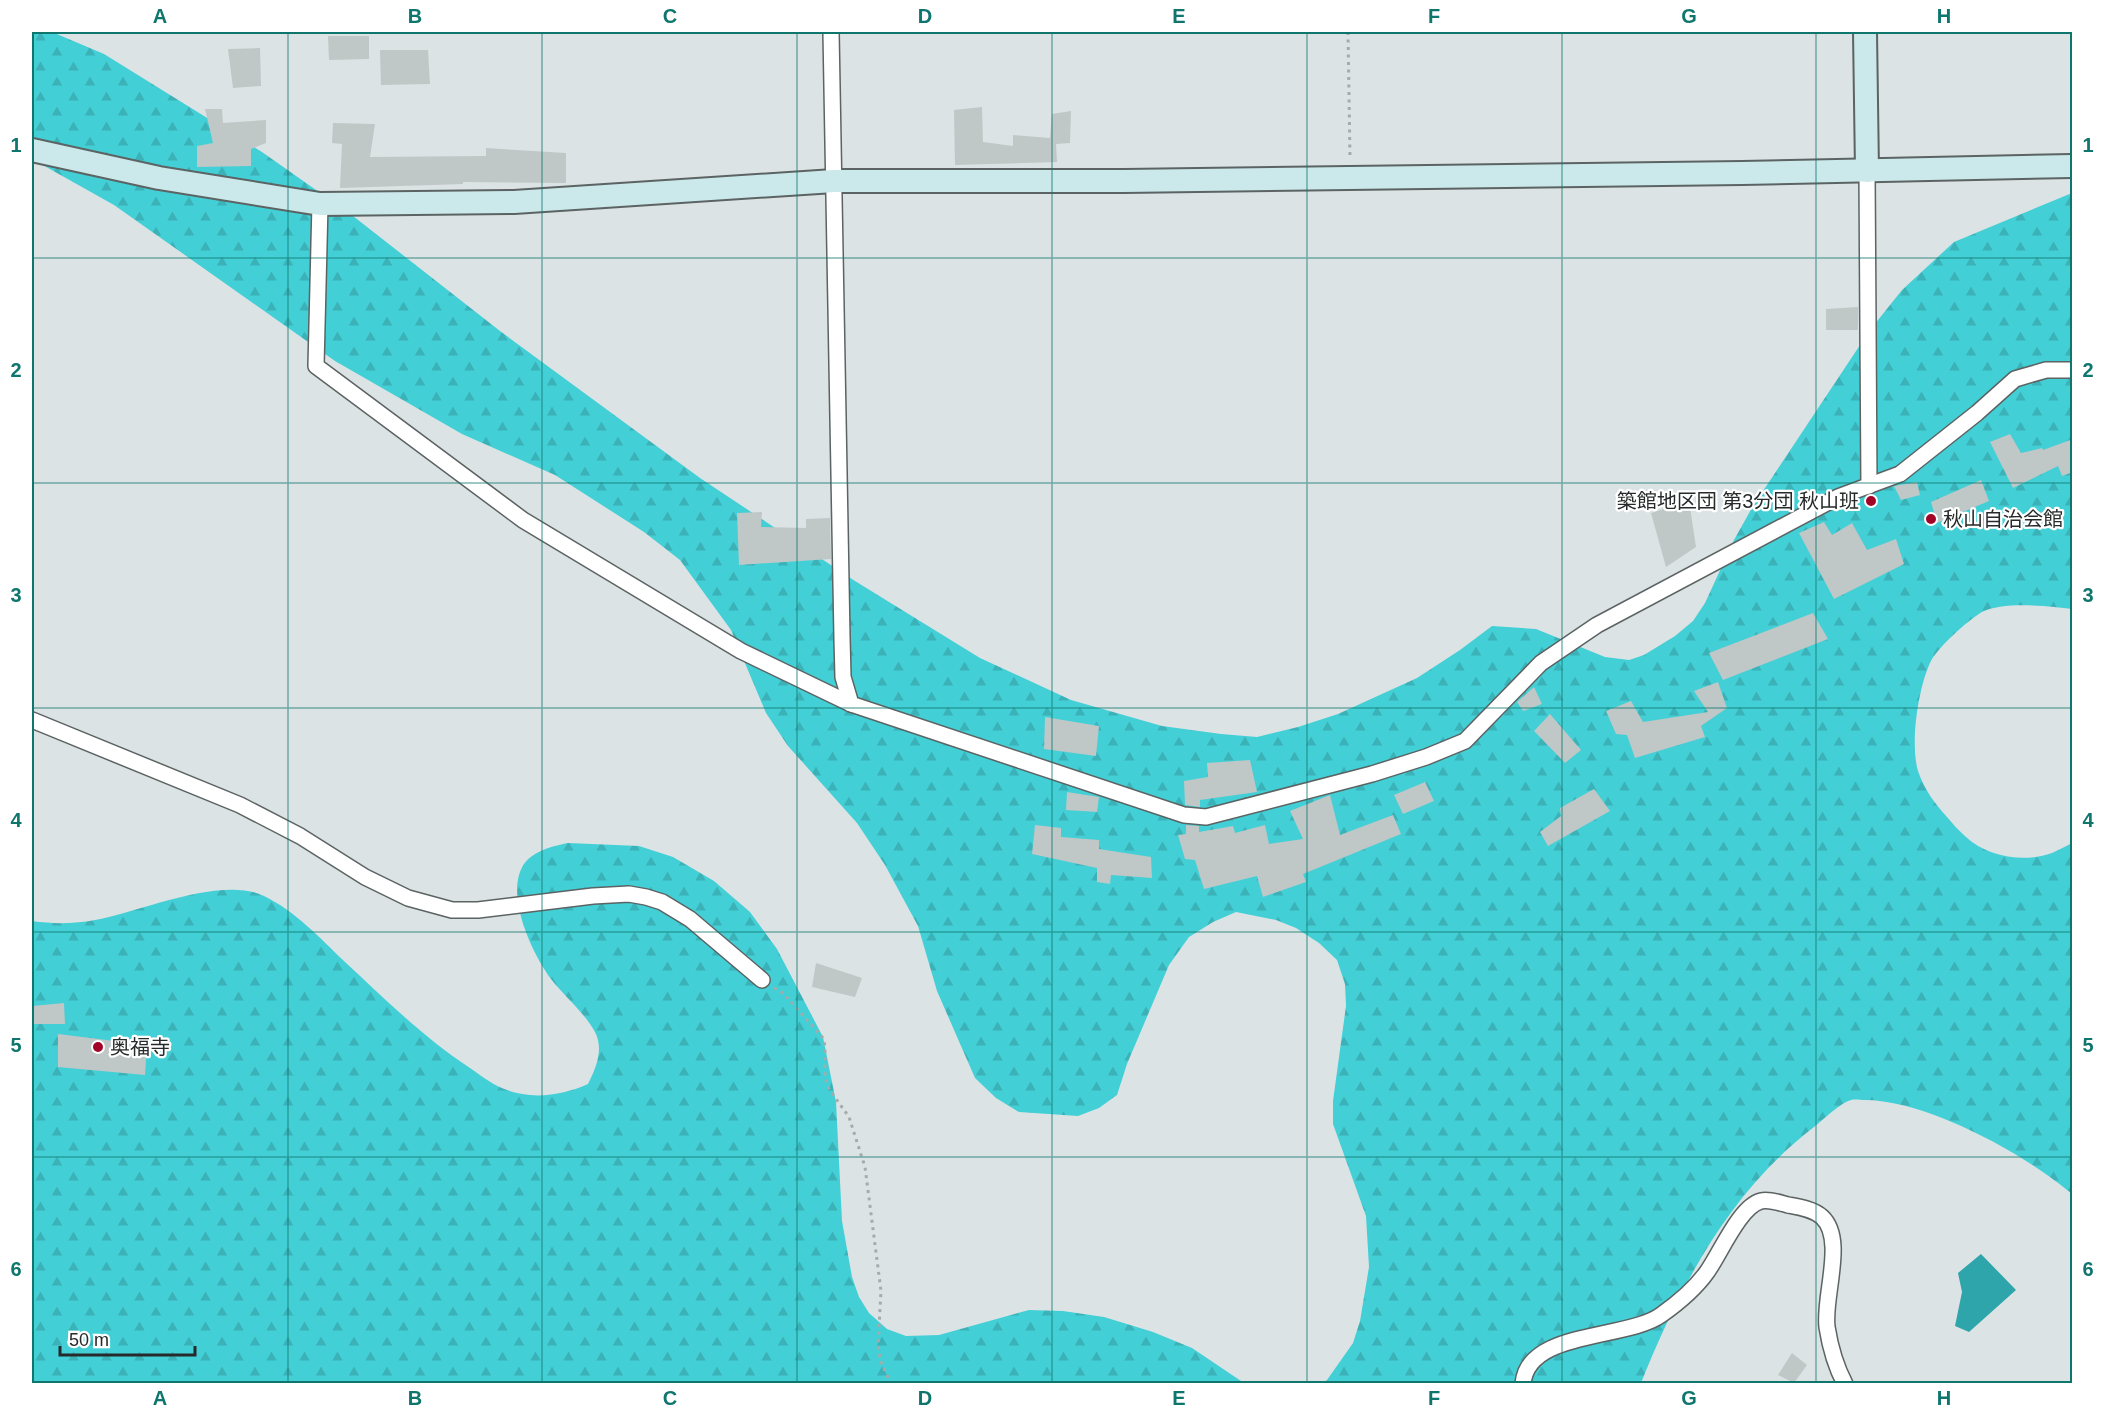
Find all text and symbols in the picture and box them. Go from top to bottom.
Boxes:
text: A [153,5,167,27]
text: B [408,5,422,27]
text: C [663,5,677,27]
text: D [918,5,932,27]
text: E [1172,5,1186,27]
text: F [1428,5,1440,27]
text: G [1681,5,1697,27]
text: H [1937,5,1951,27]
text: 1 [10,134,22,156]
text: 1 [2082,134,2094,156]
text: 2 [10,359,22,381]
text: 2 [2082,359,2094,381]
place label: 築館地区団 第3分団 秋山班 [1617,490,1859,512]
marker: 築館地区団 第3分団 秋山班 [1864,494,1878,508]
place label: 秋山自治会館 [1943,508,2063,530]
marker: 秋山自治会館 [1924,512,1938,526]
text: 3 [10,584,22,606]
text: 3 [2082,584,2094,606]
text: 4 [10,809,22,831]
text: 4 [2082,809,2094,831]
text: 5 [10,1034,22,1056]
text: 5 [2082,1034,2094,1056]
place label: 奥福寺 [110,1036,170,1058]
marker: 奥福寺 [91,1040,105,1054]
text: 6 [10,1258,22,1280]
text: 6 [2082,1258,2094,1280]
scale bar [60,1319,195,1357]
text: 50 m [69,1330,109,1350]
text: A [153,1387,167,1409]
text: B [408,1387,422,1409]
text: C [663,1387,677,1409]
text: D [918,1387,932,1409]
text: E [1172,1387,1186,1409]
text: F [1428,1387,1440,1409]
text: G [1681,1387,1697,1409]
text: H [1937,1387,1951,1409]

